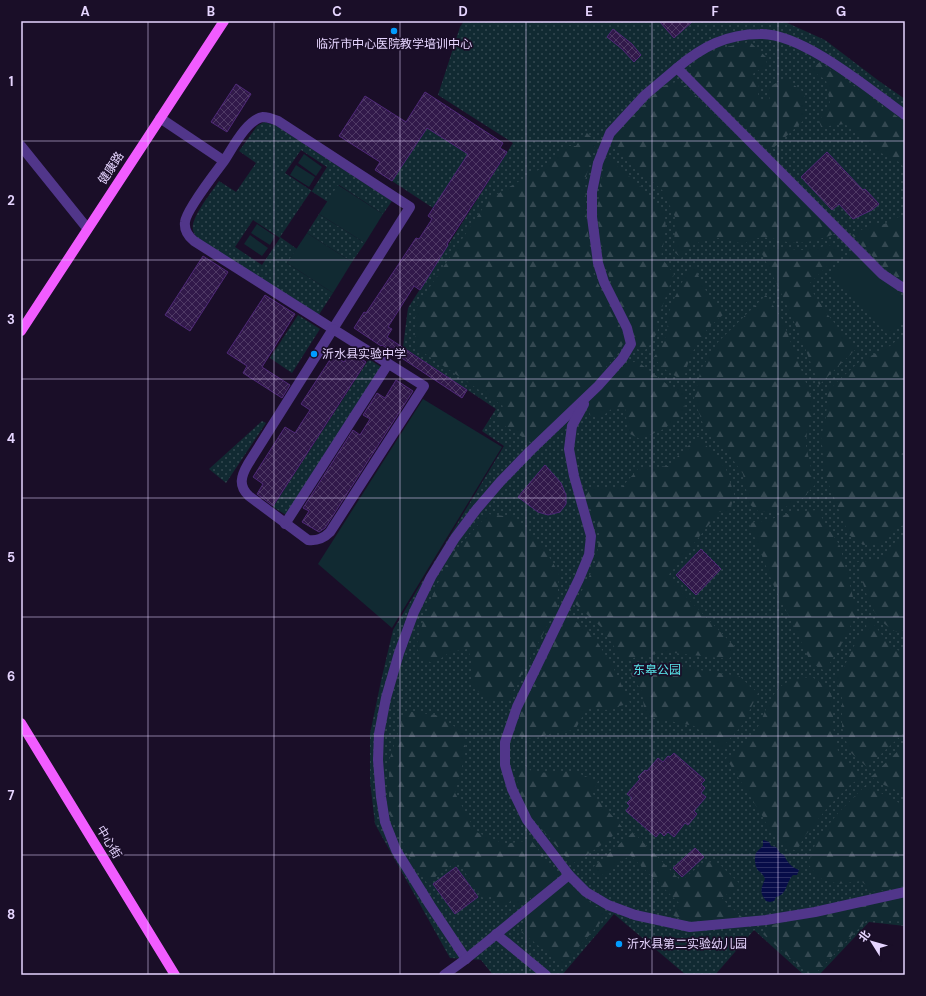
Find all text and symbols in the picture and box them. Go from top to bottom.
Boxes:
text: A [80,3,90,20]
text: B [207,3,215,20]
text: C [332,3,342,20]
text: D [458,3,468,20]
text: E [585,3,593,20]
text: F [711,3,719,20]
text: G [836,3,846,20]
marker: 临沂市中心医院教学培训中心 [389,26,399,36]
place label: 临沂市中心医院教学培训中心 [316,36,472,52]
text: 1 [9,73,13,90]
street label: 健康路 [94,149,128,187]
text: 2 [7,192,15,209]
text: 3 [7,311,15,328]
place label: 沂水县实验中学 [322,346,406,362]
marker: 沂水县实验中学 [309,349,319,359]
text: 4 [7,430,15,447]
text: 5 [7,549,15,566]
park label: 东皋公园 [633,662,681,678]
text: 6 [7,668,15,685]
text: 7 [8,787,15,804]
street label: 中心街 [93,822,125,862]
text: 8 [7,906,15,923]
north arrow [852,922,892,962]
text: 北 [855,927,873,945]
place label: 沂水县第二实验幼儿园 [627,936,747,952]
marker: 沂水县第二实验幼儿园 [614,939,624,949]

